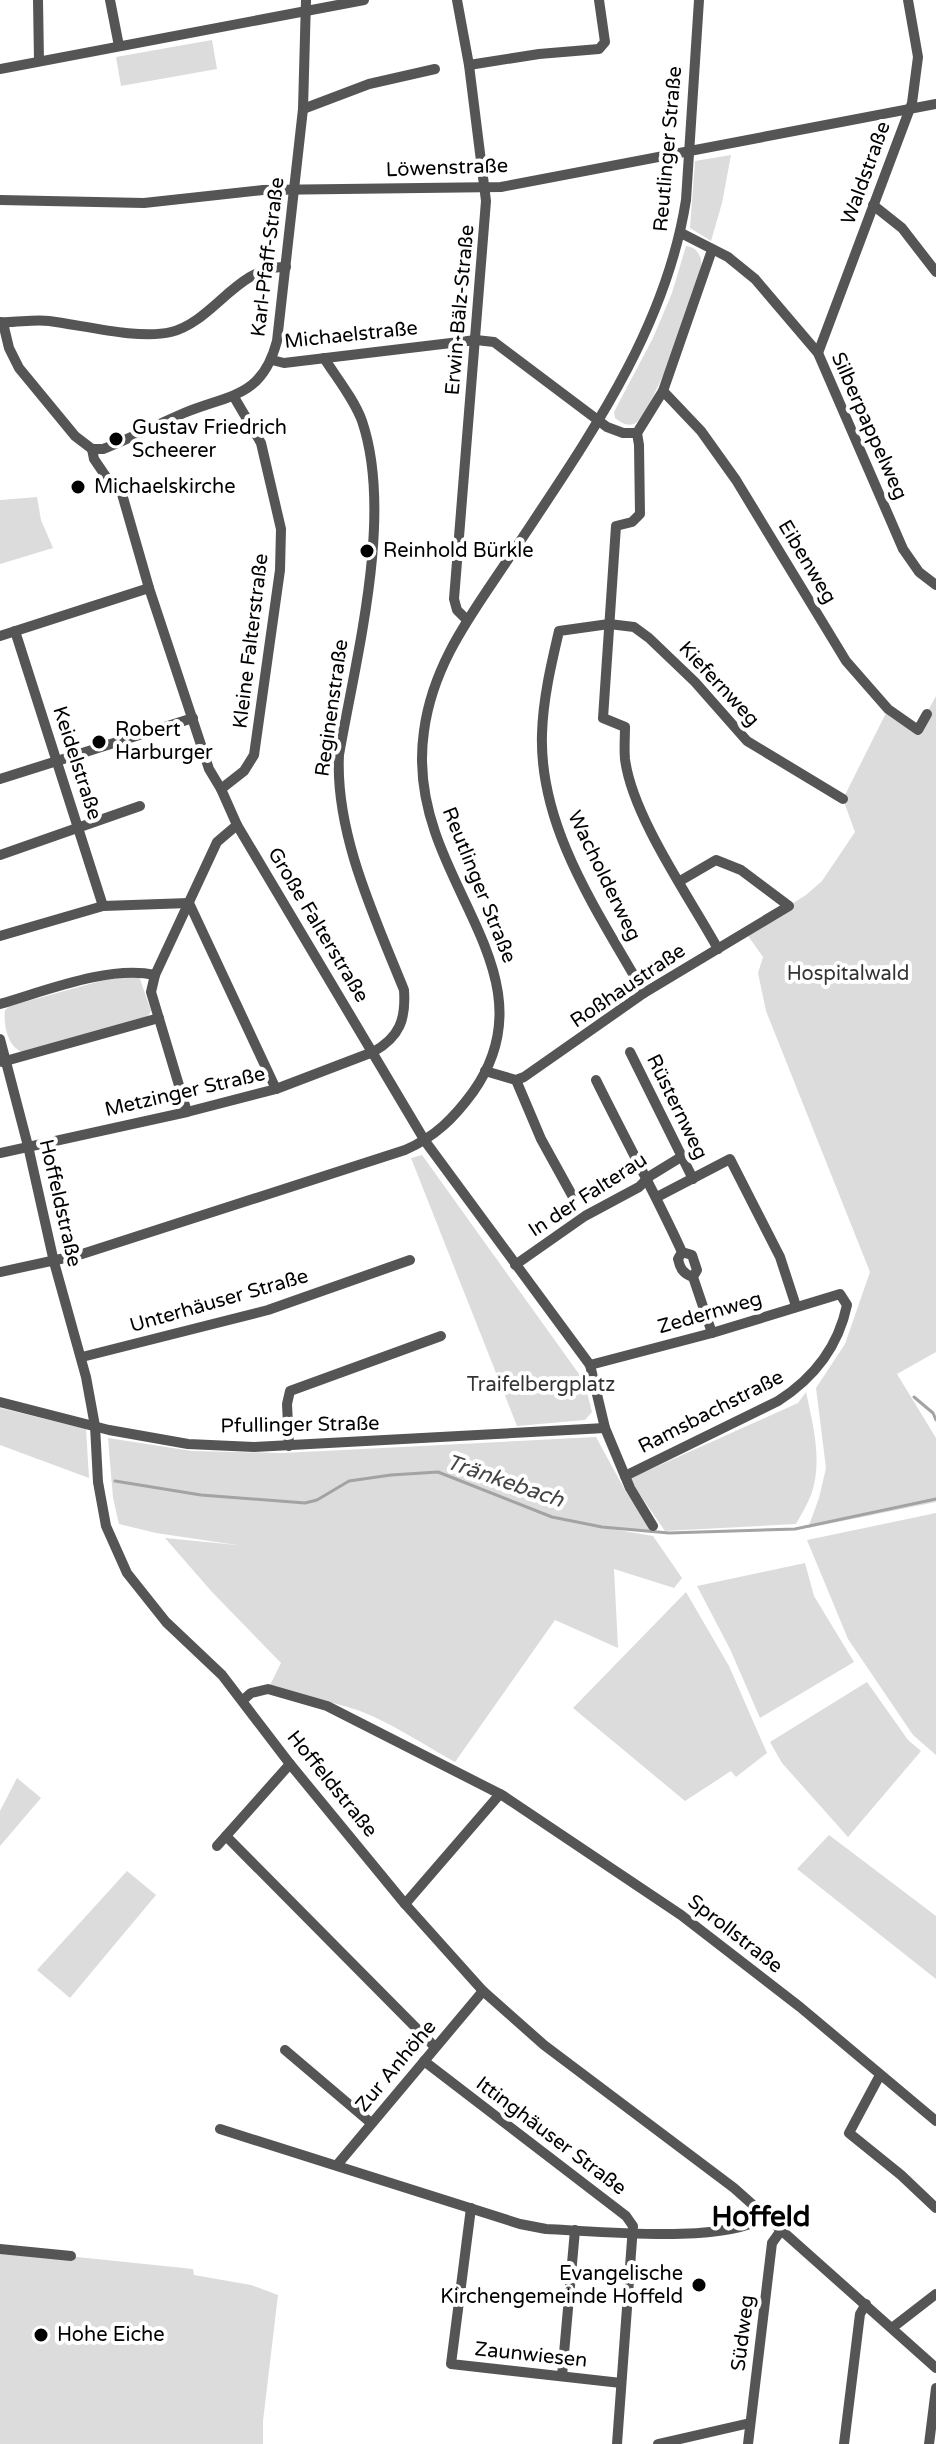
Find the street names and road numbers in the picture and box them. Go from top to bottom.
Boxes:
street label: Reutlinger Straße [649,65,687,233]
street label: Waldstraße [836,118,896,228]
street label: Löwenstraße [385,154,509,182]
street label: Karl-Pfaff-Straße [246,176,290,338]
street label: Erwin-Bälz-Straße [441,224,479,396]
street label: Michaelstraße [283,316,419,354]
street label: Silberpappelweg [826,349,912,503]
street label: Eibenweg [773,516,841,608]
street label: Kleine Falterstraße [228,552,274,730]
street label: Kiefernweg [674,637,764,731]
street label: Reginenstraße [310,638,354,778]
street label: Keidelstraße [47,703,107,823]
street label: Reutlinger Straße [437,803,521,967]
street label: Wacholderweg [562,807,646,945]
street label: Große Falterstraße [262,843,374,1007]
street label: Roßhaustraße [566,939,690,1033]
street label: Rüsternweg [641,1050,713,1164]
street label: Metzinger Straße [102,1062,268,1122]
street label: Hoffeldstraße [34,1137,86,1269]
street label: In der Falterau [524,1148,652,1242]
street label: Unterhäuser Straße [127,1264,311,1338]
street label: Zedernweg [655,1287,765,1339]
street label: Ramsbachstraße [634,1365,788,1459]
street label: Pfullinger Straße [220,1412,380,1438]
street label: Hoffeldstraße [282,1726,382,1842]
street label: Sprollstraße [683,1890,787,1978]
street label: Zur Anhöhe [351,2015,441,2117]
street label: Ittinghäuser Straße [471,2072,631,2200]
street label: Südweg [726,2294,760,2372]
street label: Zaunwiesen [473,2337,589,2373]

